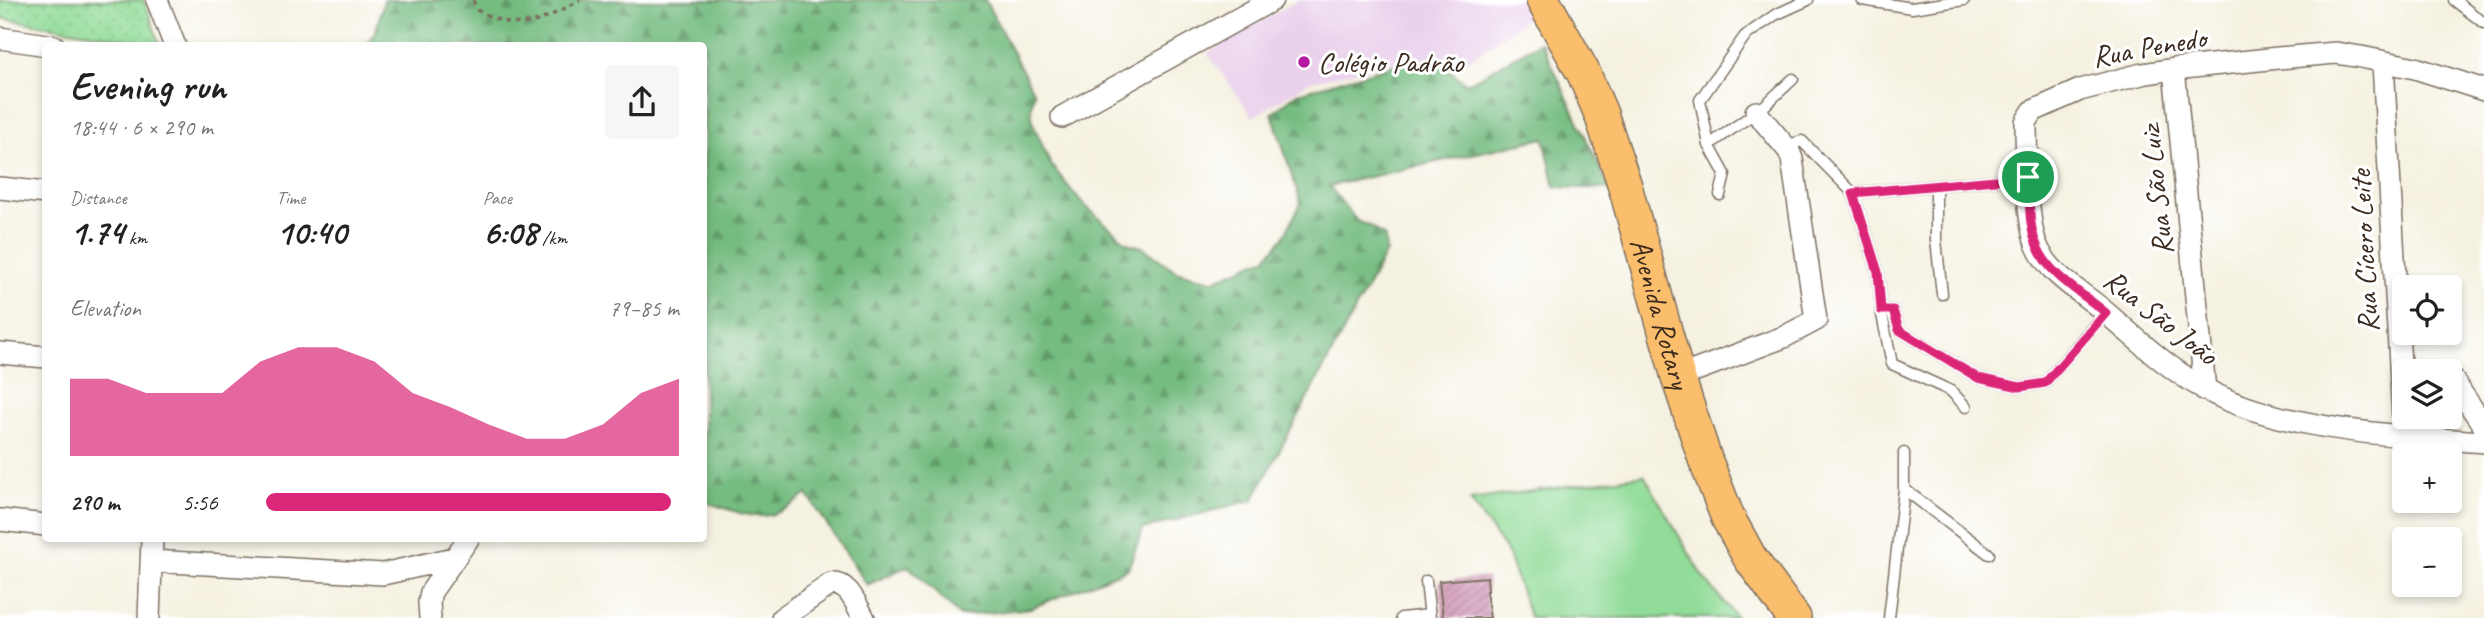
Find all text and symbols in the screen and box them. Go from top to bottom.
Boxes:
street label: Rua Penedo [2089,18,2212,76]
place label: Colégio Padrão [1318,43,1465,81]
marker: Colégio Padrão [1296,54,1312,70]
text: Evening run [70,63,226,110]
button: share [605,65,679,139]
text: 18:44 · 6 × 290 m [70,113,213,142]
street label: Rua São Luiz [2130,120,2182,257]
pin [1998,147,2058,207]
icon: arrive [2009,158,2047,196]
street label: Rua Cícero Leite [2341,167,2387,333]
text: Distance [70,186,127,210]
text: Time [276,186,305,210]
text: Pace [483,186,512,210]
text: 1.74 [70,210,124,255]
text: 10:40 [276,210,346,255]
text: 6:08 [483,210,538,255]
text: km [124,226,147,250]
text: /km [538,226,567,250]
street label: Avenida Rotary [1621,234,1700,396]
street label: Rua São João [2096,261,2227,374]
map controls [2392,275,2462,597]
button: locate [2392,275,2462,345]
text: Elevation [70,294,141,323]
text: 79–85 m [609,294,679,323]
button: layers [2392,359,2462,429]
button: + [2392,443,2462,513]
text: 290 m [70,488,119,517]
text: 5:56 [182,488,218,517]
button: − [2392,527,2462,597]

